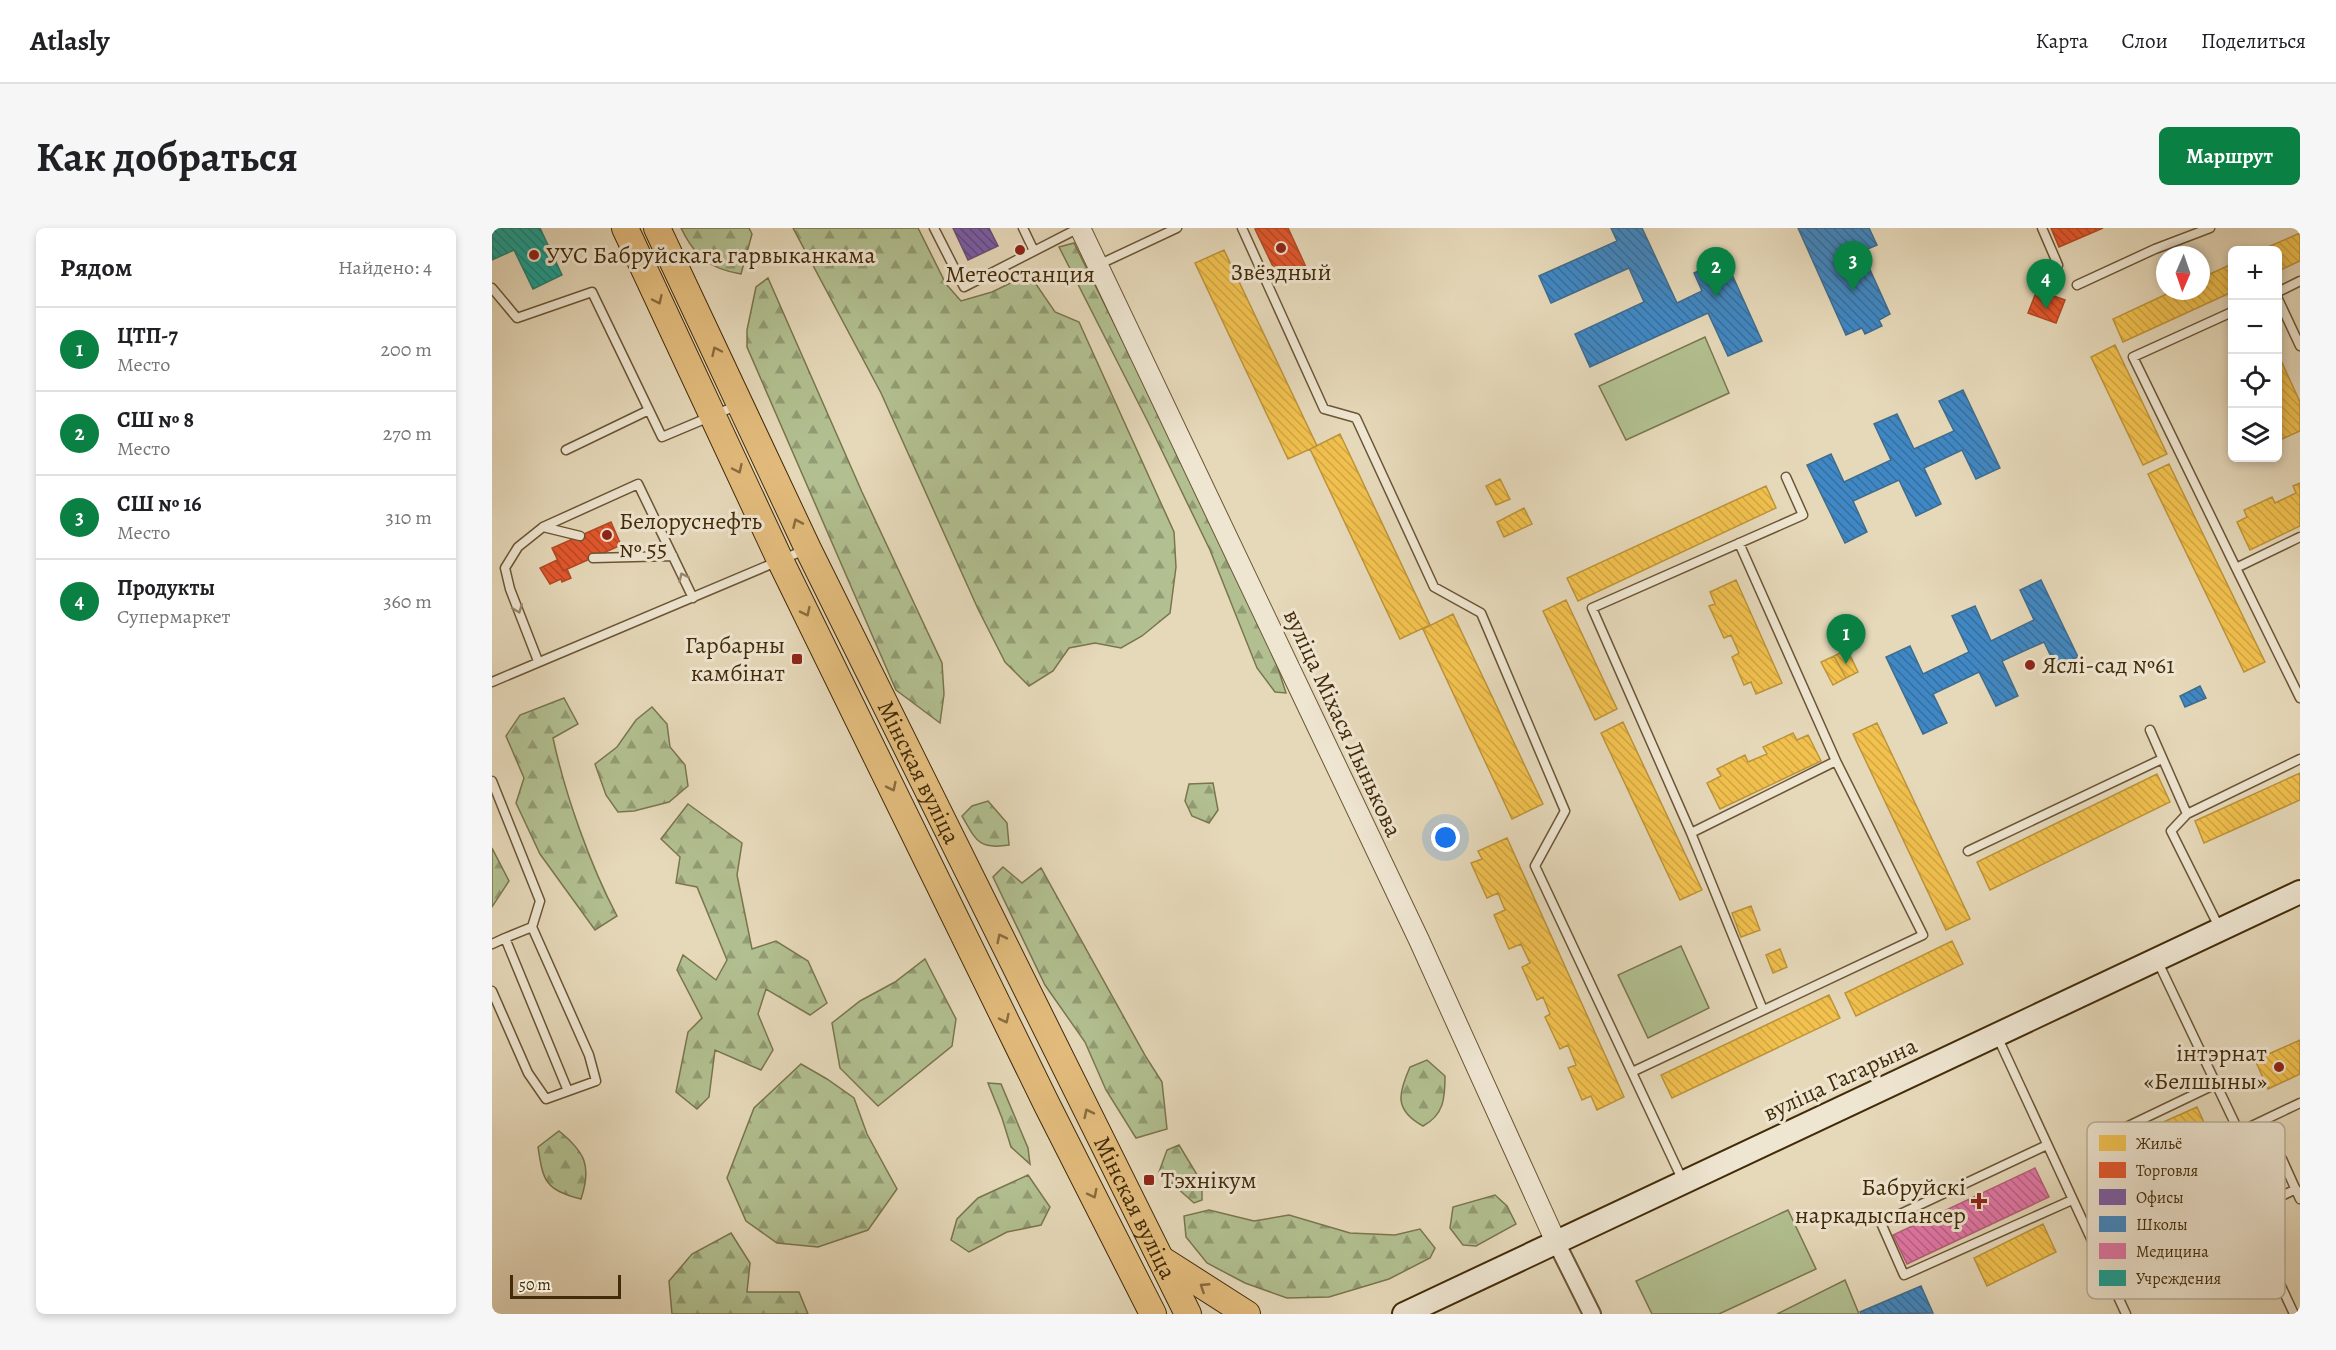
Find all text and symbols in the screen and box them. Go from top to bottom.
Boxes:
text: Atlasly [30,22,109,60]
text: Карта [2035,27,2088,55]
text: Слои [2121,27,2168,55]
text: Поделиться [2201,27,2306,55]
button: Маршрут [2159,127,2300,185]
text: Как добраться [36,128,298,185]
place label: УУС Бабруйскага гарвыканкама [546,239,876,271]
marker: Звёздный [1274,241,1288,255]
pin: 3 [1834,242,1872,291]
marker: Метеостанция [1013,243,1027,257]
north arrow [2156,246,2210,300]
map controls [2228,246,2282,462]
button: + [2228,246,2282,300]
marker: УУС Бабруйскага гарвыканкама [527,248,541,262]
pin: 2 [1696,248,1736,297]
text: Рядом [60,250,132,285]
text: Найдено: 4 [338,254,432,281]
place label: Звёздный [1231,256,1331,288]
place label: Метеостанция [945,258,1095,290]
pin: 4 [2026,260,2066,309]
one-way arrow [651,293,663,304]
button: − [2228,300,2282,354]
text: ЦТП-7 [117,321,178,351]
text: 1 [76,336,83,363]
text: 200 m [381,336,432,363]
one-way arrow [711,347,723,358]
text: Место [117,351,170,378]
button: locate [2228,354,2282,408]
text: СШ № 8 [117,405,194,435]
button: layers [2228,408,2282,462]
text: 2 [75,420,84,447]
text: 270 m [383,420,432,447]
text: Место [117,435,170,462]
one-way arrow [730,462,742,473]
text: СШ № 16 [117,489,202,519]
text: 3 [75,504,84,531]
text: 310 m [386,504,432,531]
place label: Белоруснефть № 55 [619,505,763,565]
one-way arrow [792,518,804,529]
text: Место [117,519,170,546]
marker: Белоруснефть № 55 [600,528,614,542]
one-way arrow [678,572,690,583]
text: Продукты [117,573,215,603]
text: 4 [75,588,84,615]
text: 360 m [383,588,432,615]
text: Супермаркет [117,603,231,630]
one-way arrow [511,603,523,614]
street label: вуліца Міхася Лынькова [1276,604,1410,842]
one-way arrow [798,606,810,617]
pin: 1 [1826,614,1866,664]
place label: Гарбарны камбінат [685,629,785,689]
place label: Яслі-сад №61 [2042,649,2174,681]
marker: Гарбарны камбінат [790,652,804,666]
marker: Яслі-сад №61 [2023,658,2037,672]
street label: Мінская вуліца [870,695,968,849]
one-way arrow [884,781,896,792]
your location [1431,823,1460,852]
one-way arrow [997,934,1008,945]
one-way arrow [998,1013,1009,1024]
street label: вуліца Гагарына [1758,1029,1922,1129]
place label: інтэрнат «Белшыны» [2144,1037,2267,1097]
marker: інтэрнат «Белшыны» [2272,1060,2286,1074]
one-way arrow [1083,1108,1095,1119]
legend [2087,1122,2285,1299]
street label: Мінская вуліца [1086,1130,1184,1285]
text: Жильё [2136,1133,2182,1155]
text: Торговля [2136,1160,2199,1182]
place label: Тэхнікум [1161,1164,1257,1196]
place label: Бабруйскі наркадыспансер [1795,1171,1966,1231]
marker: Тэхнікум [1142,1173,1156,1187]
text: Офисы [2136,1187,2184,1209]
one-way arrow [1086,1188,1097,1199]
marker: Бабруйскі наркадыспансер [1970,1192,1988,1210]
text: Школы [2136,1214,2188,1236]
text: Медицина [2136,1241,2209,1263]
text: Учреждения [2136,1268,2222,1290]
scale bar [510,1272,621,1300]
text: 50 m [519,1274,551,1296]
one-way arrow [1200,1282,1210,1294]

